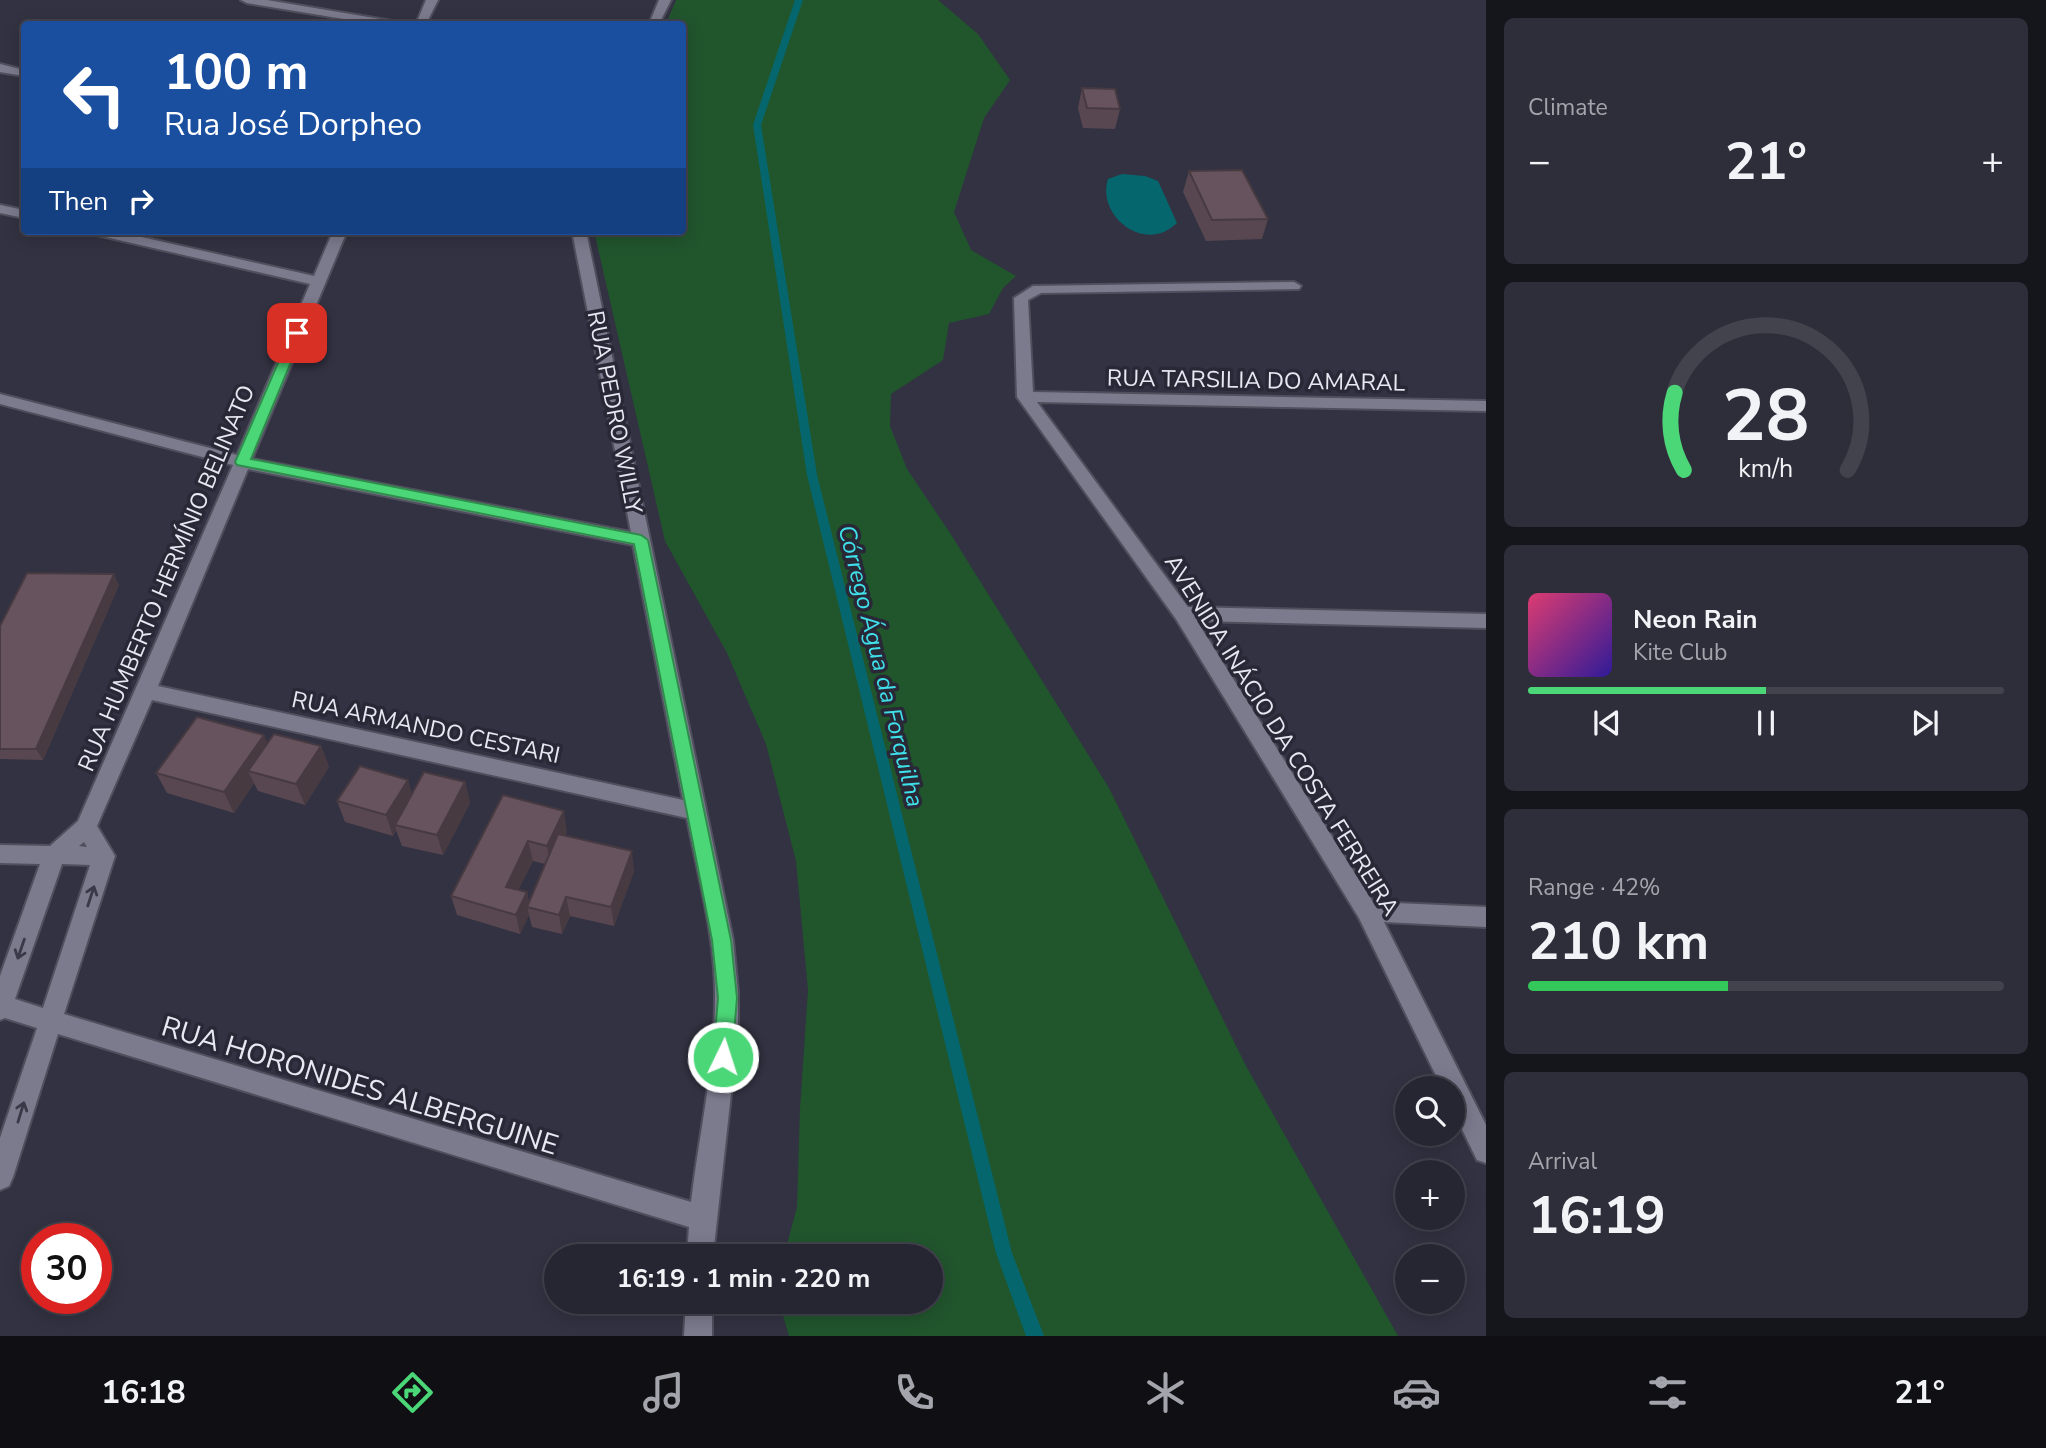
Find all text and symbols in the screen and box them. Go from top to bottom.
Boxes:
text: 100 m [164,39,308,106]
icon: left [49,49,140,140]
text: Climate [1528,92,1608,123]
text: Rua José Dorpheo [164,103,422,146]
text: 21° [1725,126,1807,197]
text: − [1528,136,1551,187]
text: + [1981,136,2004,187]
icon: right [122,182,160,220]
text: Then [49,184,108,219]
pin [267,303,327,363]
street label: RUA PEDRO WILLY [580,308,649,516]
icon: arrive [278,314,316,352]
street label: RUA TARSILIA DO AMARAL [1107,362,1406,399]
text: 28 [1722,367,1810,467]
street label: RUA HUMBERTO HERMÍNIO BELINATO [71,380,262,776]
text: km/h [1738,452,1794,486]
water label: Córrego Água da Forquilha [830,522,932,810]
street label: AVENIDA INÁCIO DA COSTA FERREIRA [1157,549,1406,922]
text: Neon Rain [1633,602,1758,637]
text: Kite Club [1633,637,1727,668]
street label: RUA ARMANDO CESTARI [289,684,563,771]
icon: previous [1588,704,1626,742]
icon: pause [1747,704,1785,742]
icon: next [1906,704,1944,742]
text: Range · 42% [1528,872,1660,903]
one-way arrow [86,885,98,907]
text: 210 km [1528,906,1709,977]
one-way arrow [14,938,27,960]
street label: RUA HORONIDES ALBERGUINE [157,1007,563,1164]
position arrow [686,1020,760,1094]
map controls [1395,1076,1465,1314]
button: search [1395,1076,1465,1146]
one-way arrow [15,1101,28,1123]
text: Arrival [1528,1146,1597,1177]
button: + [1395,1160,1465,1230]
text: 16:19 [1528,1180,1666,1251]
speed limit sign: 30 [21,1223,112,1314]
button: − [1395,1244,1465,1314]
text: 16:19 · 1 min · 220 m [617,1261,870,1296]
icon: directions [388,1368,437,1417]
icon: music [639,1368,688,1417]
icon: phone [890,1368,939,1417]
icon: climate [1141,1368,1190,1417]
icon: car [1392,1368,1441,1417]
icon: filters [1643,1368,1692,1417]
text: 16:18 [101,1371,186,1414]
text: 21° [1894,1371,1945,1414]

